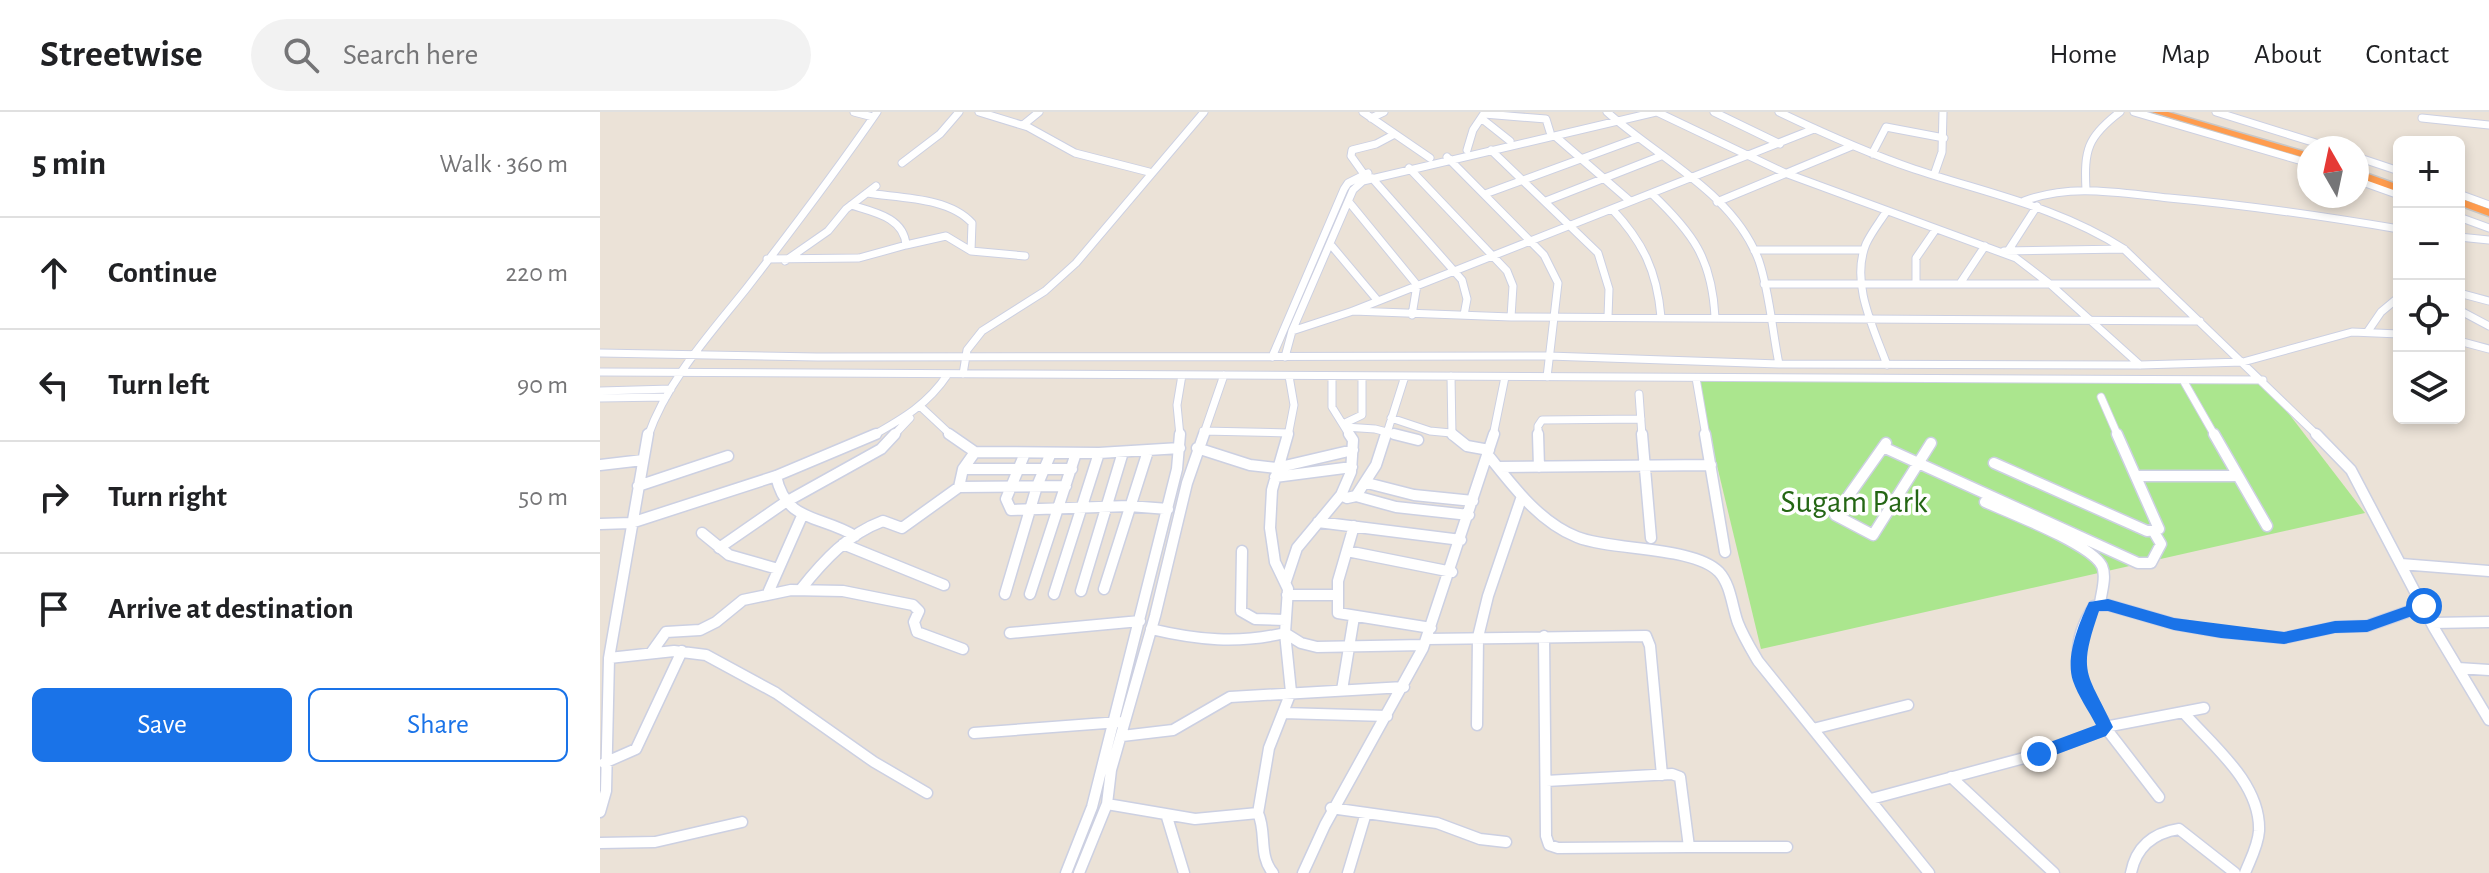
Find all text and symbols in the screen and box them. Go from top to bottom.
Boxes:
search box [251,19,811,91]
icon: search [279,33,323,77]
text: Streetwise [40,36,203,74]
text: Search here [343,40,478,70]
text: Home [2050,41,2117,69]
text: Map [2161,41,2210,69]
text: About [2254,41,2322,69]
text: Contact [2366,41,2449,69]
north arrow [2297,136,2369,208]
map controls [2393,136,2465,424]
button: + [2393,136,2465,208]
text: 5 min [32,147,106,181]
text: Walk · 360 m [440,151,568,177]
button: − [2393,208,2465,280]
icon: ahead [32,251,76,295]
text: Continue [108,258,217,288]
text: 220 m [506,260,568,286]
button: locate [2393,280,2465,352]
button: layers [2393,352,2465,424]
icon: left [32,363,76,407]
text: Turn left [108,370,209,400]
text: 90 m [517,372,568,398]
icon: right [32,475,76,519]
text: Turn right [108,482,227,512]
text: 50 m [518,484,568,510]
park label: Sugam Park [1780,486,1928,518]
icon: arrive [32,587,76,631]
route start [2406,588,2442,624]
text: Arrive at destination [108,594,354,624]
button: Save [32,688,292,762]
button: Share [308,688,568,762]
route end [2021,736,2057,772]

